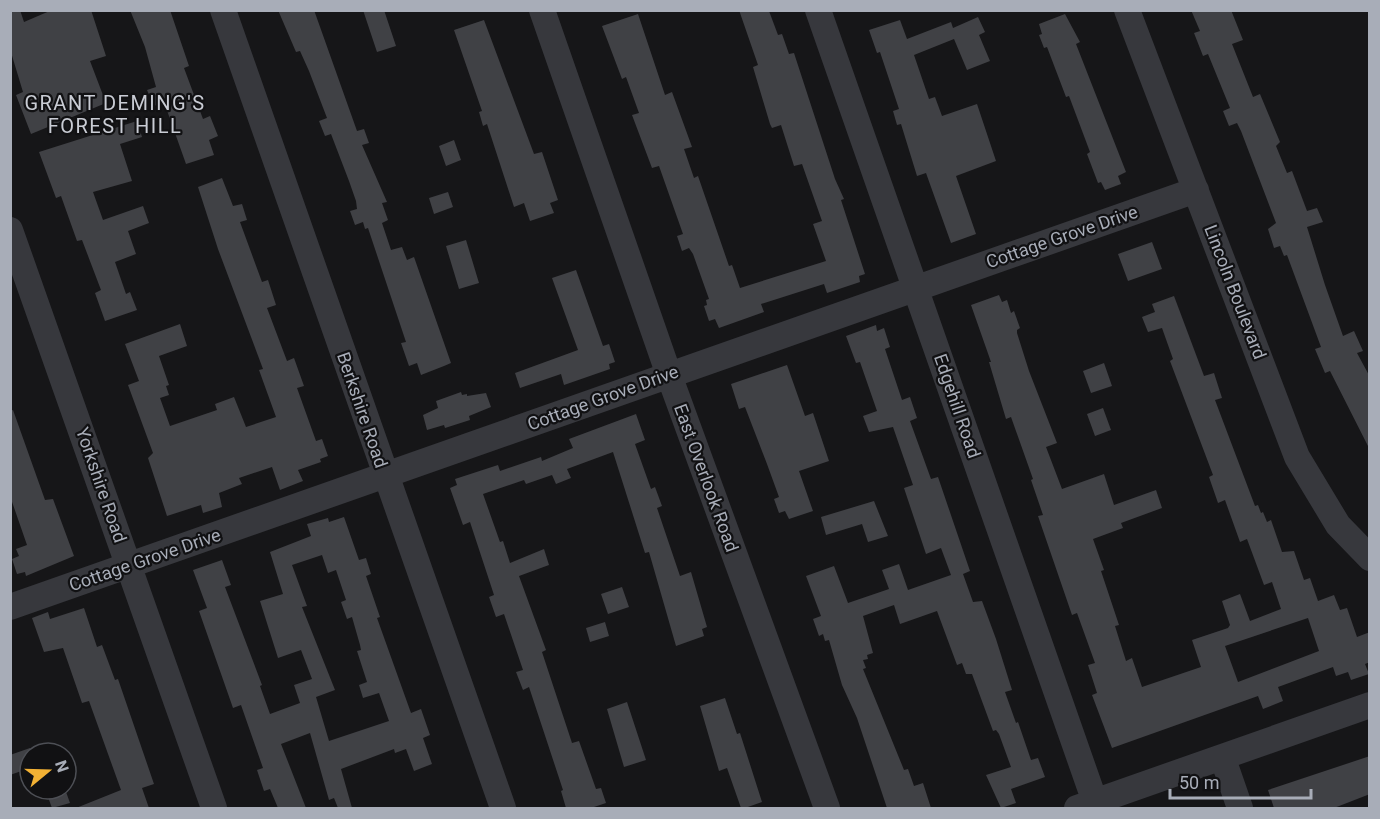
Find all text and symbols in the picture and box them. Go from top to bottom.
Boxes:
district label: GRANT DEMING'S FOREST HILL [24,91,206,138]
street label: Cottage Grove Drive [983,201,1140,272]
street label: Lincoln Boulevard [1200,222,1271,362]
street label: Berkshire Road [333,349,392,470]
street label: Edgehill Road [930,351,985,461]
street label: Cottage Grove Drive [525,360,681,435]
street label: East Overlook Road [670,401,743,555]
street label: Yorkshire Road [72,424,131,545]
street label: Cottage Grove Drive [66,524,223,595]
north arrow [18,741,78,801]
text: N [51,758,73,775]
scale bar [1170,762,1311,800]
text: 50 m [1179,772,1219,793]

